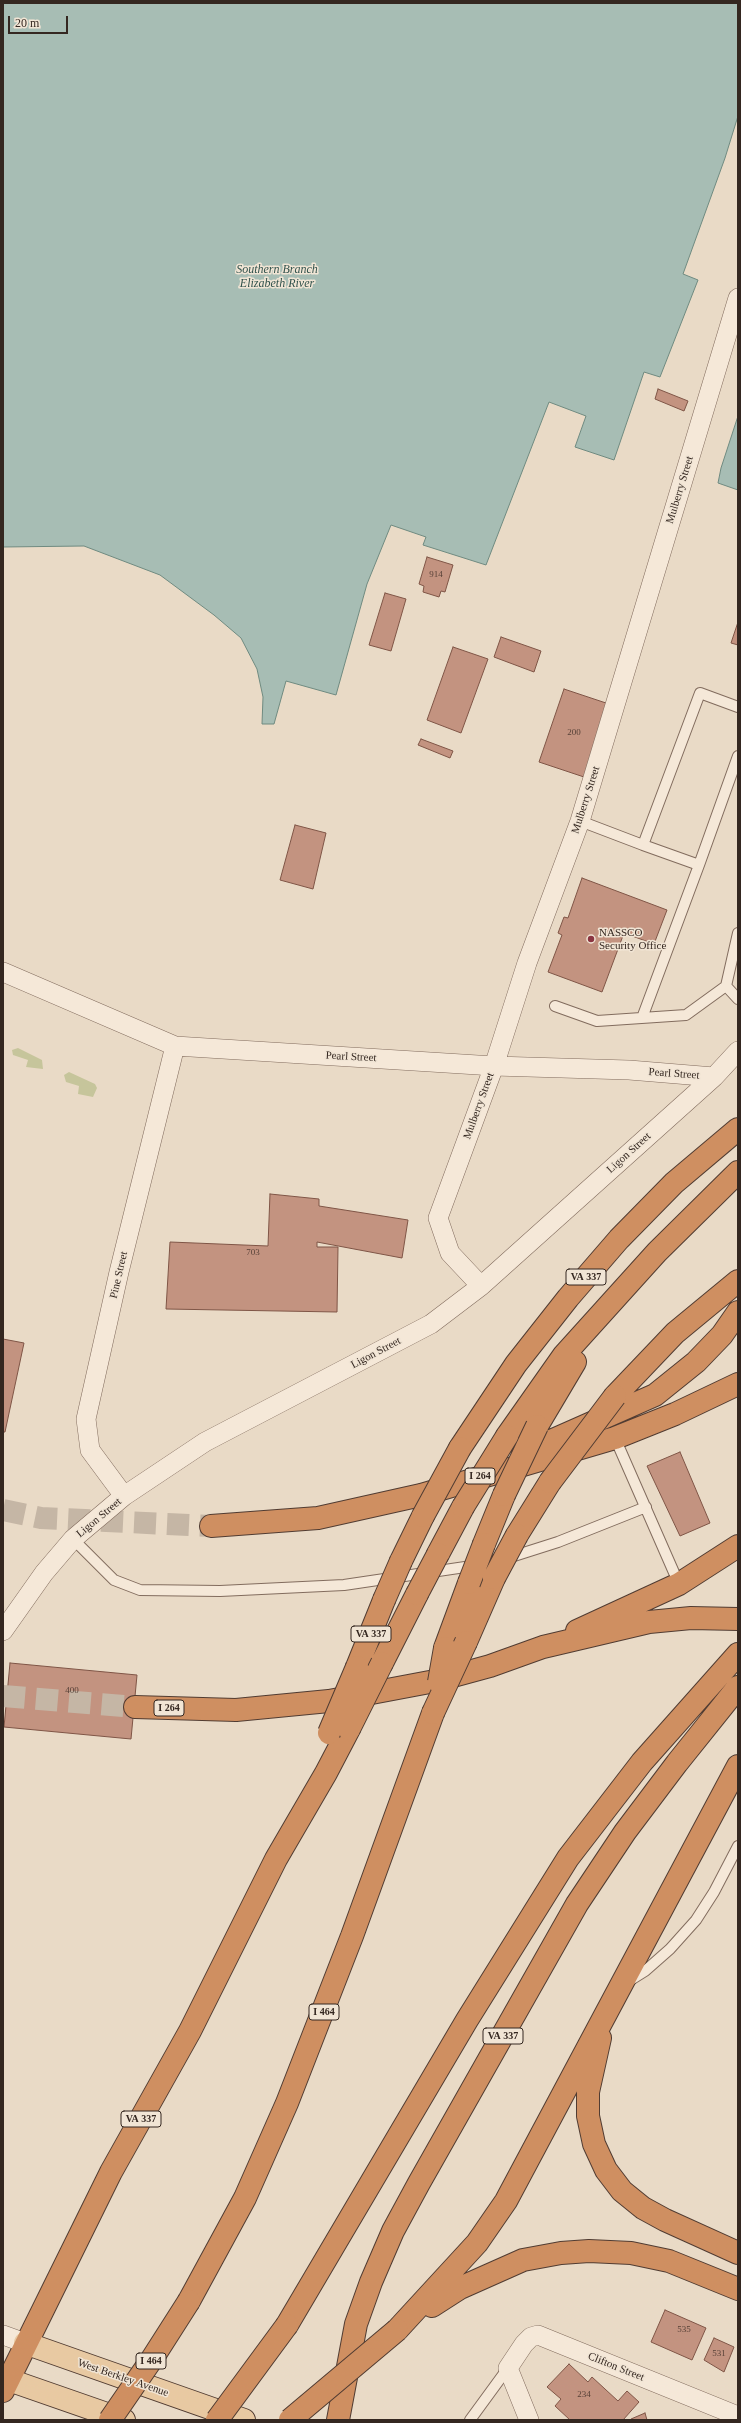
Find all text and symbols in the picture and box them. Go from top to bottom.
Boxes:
scale bar [10,8,70,34]
text: 20 m [15,16,39,30]
water label: Southern Branch Elizabeth River [236,263,318,291]
street label: Mulberry Street [663,455,697,525]
house number: 914 [429,570,443,580]
house number: 200 [567,728,581,738]
street label: Mulberry Street [569,765,603,835]
place label: NASSCO Security Office [599,926,666,952]
marker: NASSCO Security Office [586,934,596,944]
street label: Pearl Street [325,1049,377,1065]
street label: Pearl Street [648,1066,700,1082]
street label: Mulberry Street [461,1071,497,1141]
street label: Ligon Street [604,1130,654,1176]
house number: 703 [246,1248,260,1258]
street label: Pine Street [107,1250,131,1300]
road number: VA 337 [566,1269,606,1285]
street label: Ligon Street [349,1334,403,1372]
road number: I 264 [465,1468,495,1484]
street label: Ligon Street [74,1495,124,1541]
road number: VA 337 [351,1626,391,1642]
house number: 400 [65,1686,79,1696]
road number: I 264 [154,1700,184,1716]
road number: I 464 [309,2004,339,2020]
road number: VA 337 [483,2028,523,2044]
road number: VA 337 [121,2111,161,2127]
house number: 535 [677,2325,691,2335]
house number: 531 [712,2349,726,2359]
street label: Clifton Street [586,2350,646,2384]
road number: I 464 [136,2353,166,2369]
street label: West Berkley Avenue [76,2356,170,2400]
house number: 234 [577,2390,591,2400]

